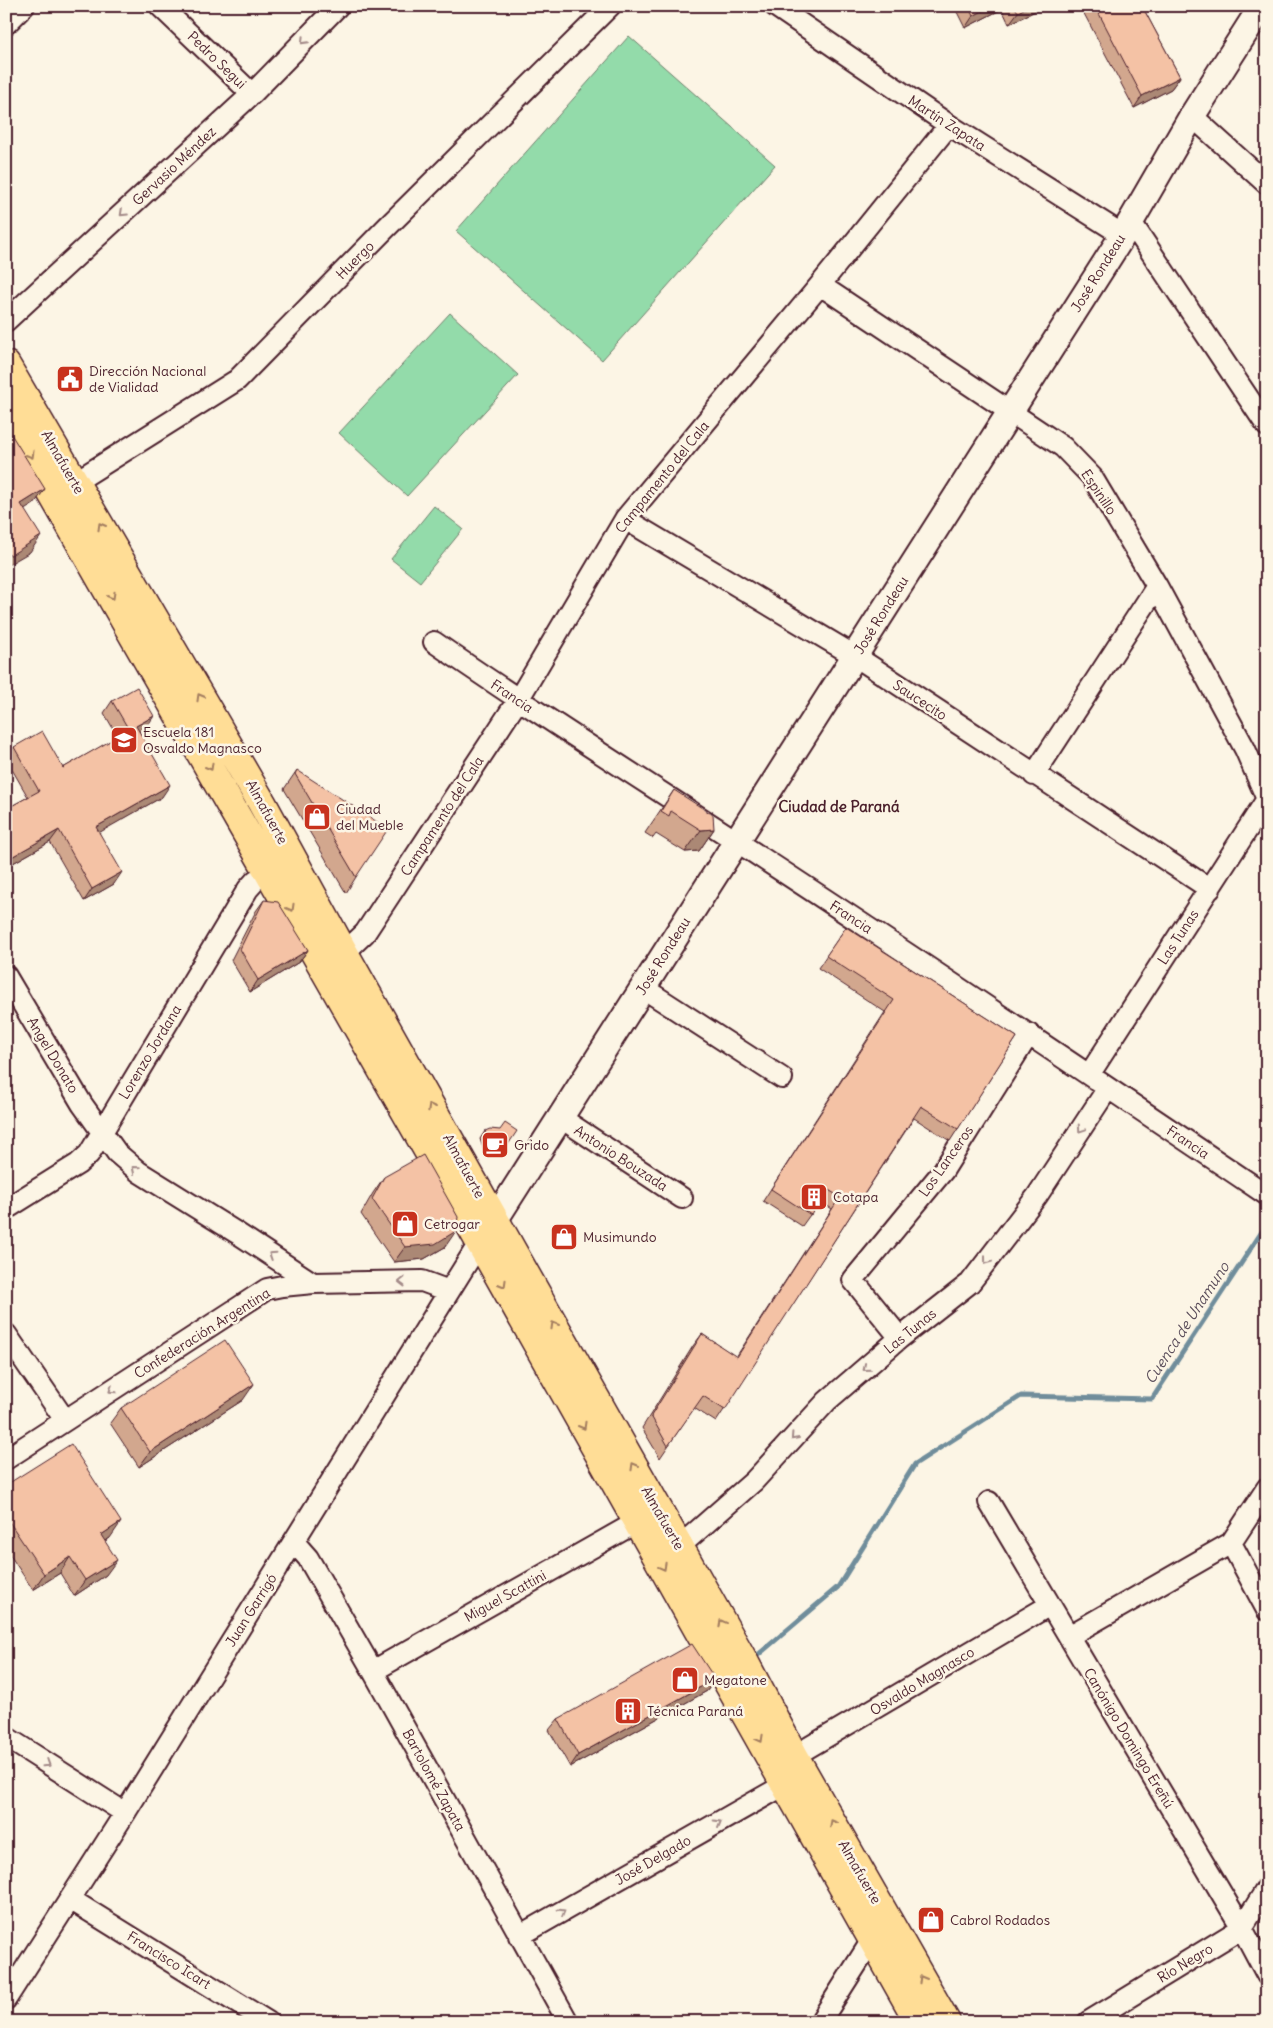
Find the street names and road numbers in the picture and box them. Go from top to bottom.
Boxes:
street label: Pedro Segui [184,28,250,92]
street label: Martín Zapata [905,91,989,155]
street label: Gervasio Méndez [128,122,220,209]
street label: José Rondeau [1067,231,1129,315]
street label: Huergo [332,237,378,283]
street label: Campamento del Cala [611,417,713,537]
street label: Almafuerte [38,427,88,497]
street label: Espinillo [1077,466,1121,518]
street label: José Rondeau [850,573,912,657]
street label: Francia [487,675,537,717]
street label: Saucecito [889,676,951,724]
street label: Campamento del Cala [396,753,488,879]
street label: Almafuerte [242,777,292,847]
street label: Francia [826,897,876,937]
street label: Las Tunas [1154,906,1202,968]
street label: José Rondeau [632,914,694,998]
street label: Lorenzo Jordana [115,1002,185,1102]
street label: Angel Donato [23,1014,83,1096]
street label: Antonio Bouzada [571,1121,671,1195]
street label: Francia [1163,1121,1213,1163]
street label: Los Lanceros [915,1122,977,1200]
street label: Almafuerte [439,1131,489,1201]
street label: Confederación Argentina [131,1284,273,1382]
street label: Las Tunas [880,1304,940,1358]
street label: Almafuerte [638,1483,688,1553]
street label: Miguel Scattini [461,1566,549,1626]
street label: Juan Garrigó [221,1570,281,1650]
street label: Osvaldo Magnasco [866,1643,978,1719]
street label: Canónigo Domingo Ereñú [1080,1664,1178,1812]
street label: Bartolomé Zapata [398,1726,470,1834]
street label: José Delgado [612,1831,694,1889]
street label: Almafuerte [835,1837,885,1907]
street label: Francisco Icart [124,1927,214,1993]
street label: Río Negro [1154,1939,1216,1987]

